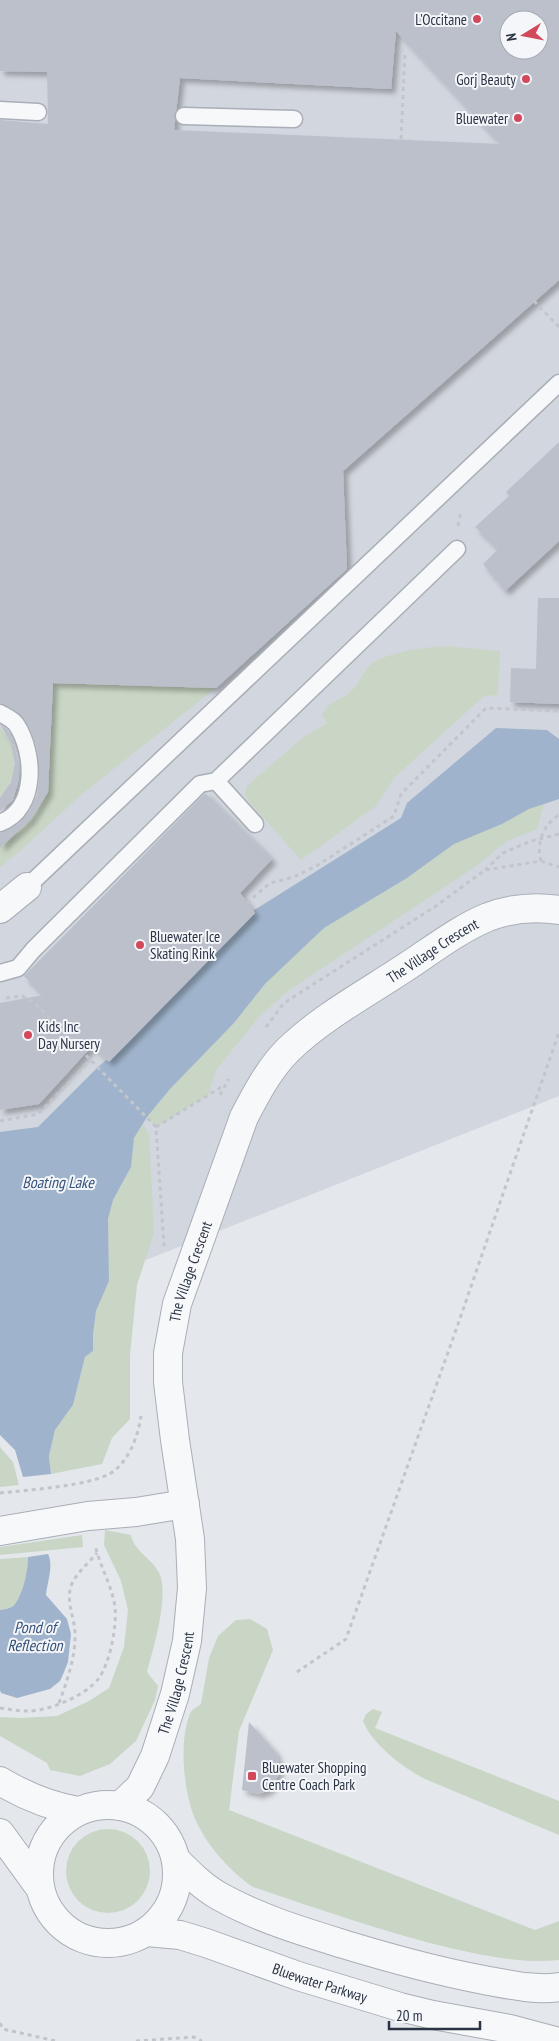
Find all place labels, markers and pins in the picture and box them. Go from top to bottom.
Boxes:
place label: L'Occitane [415,10,467,29]
marker: L'Occitane [471,13,483,25]
place label: Gorj Beauty [456,70,516,89]
marker: Gorj Beauty [520,73,532,85]
place label: Bluewater [456,109,509,128]
marker: Bluewater [512,112,524,124]
place label: Bluewater Ice Skating Rink [150,927,220,963]
marker: Bluewater Ice Skating Rink [134,939,146,951]
place label: Kids Inc Day Nursery [38,1017,100,1053]
marker: Kids Inc Day Nursery [22,1029,34,1041]
place label: Bluewater Shopping Centre Coach Park [262,1758,366,1794]
marker: Bluewater Shopping Centre Coach Park [246,1770,258,1782]

